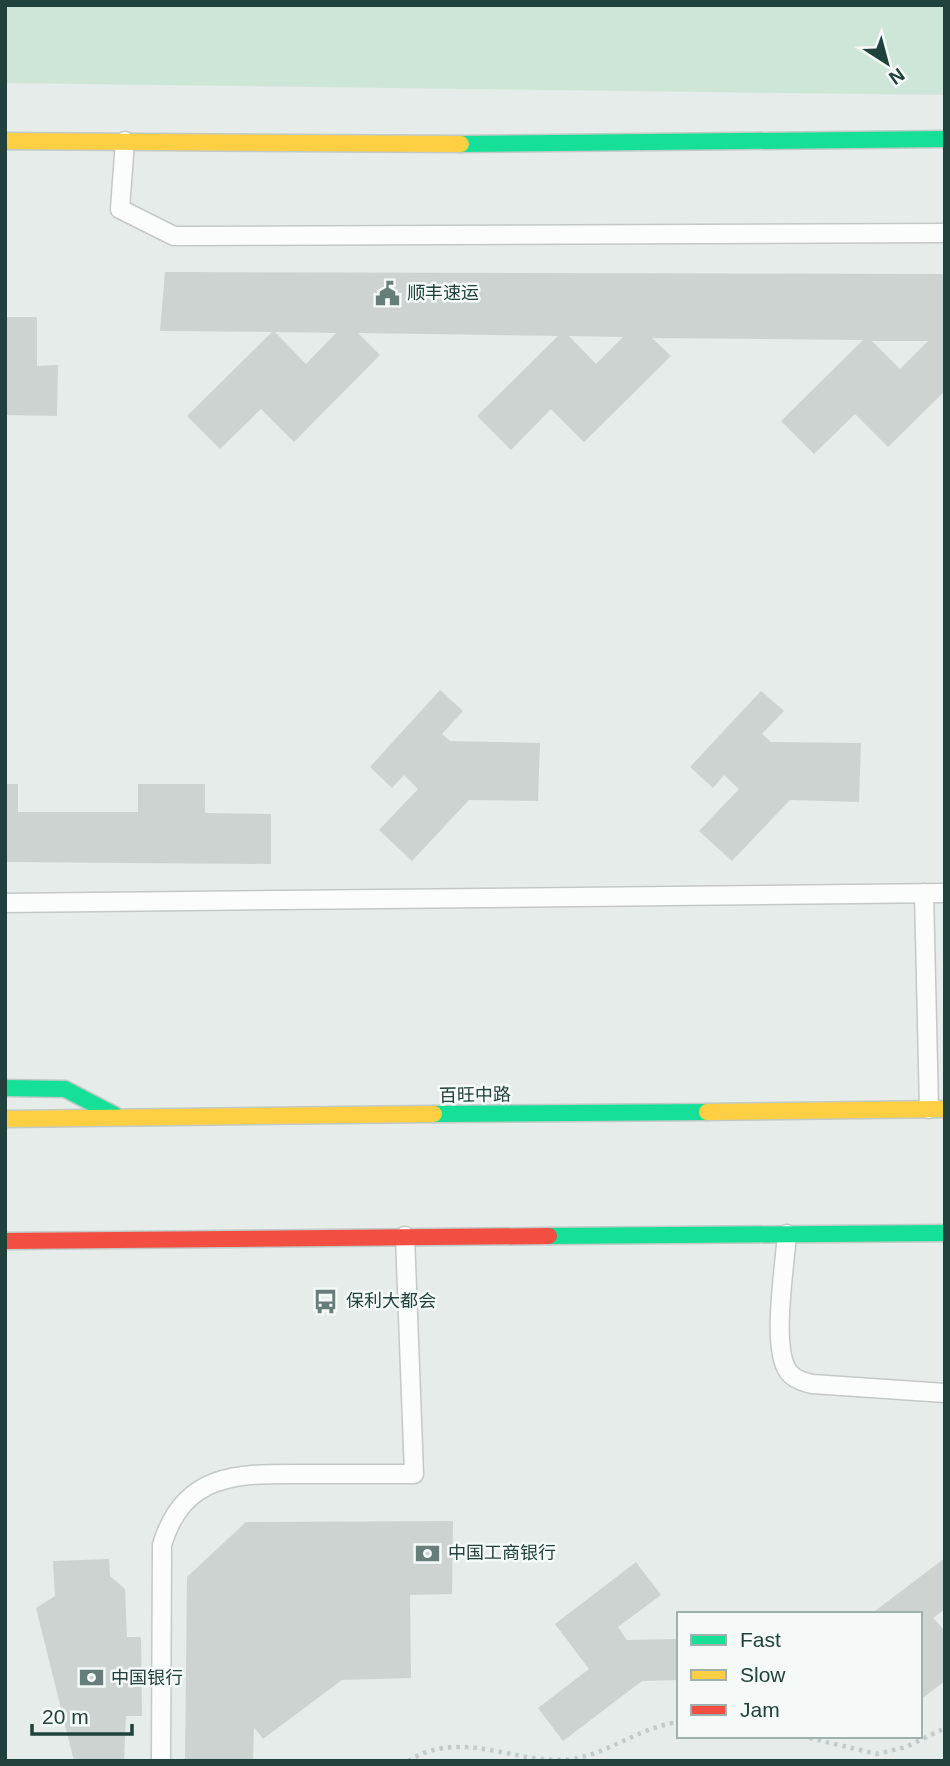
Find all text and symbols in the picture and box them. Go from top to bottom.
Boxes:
north arrow [852,28,922,98]
text: N [885,64,908,89]
public building icon: 顺丰速运 [373,279,401,307]
place label: 顺丰速运 [407,283,479,303]
street label: 百旺中路 [439,1084,511,1106]
bus stop icon: 保利大都会 [312,1287,340,1315]
place label: 保利大都会 [346,1291,436,1311]
bank icon: 中国工商银行 [414,1539,442,1567]
place label: 中国工商银行 [448,1543,556,1563]
legend [677,1612,922,1738]
text: Fast [740,1628,781,1651]
text: Slow [740,1663,786,1686]
bank icon: 中国银行 [77,1664,105,1692]
place label: 中国银行 [111,1668,183,1688]
scale bar [32,1692,131,1736]
text: Jam [740,1698,780,1721]
text: 20 m [42,1705,89,1728]

